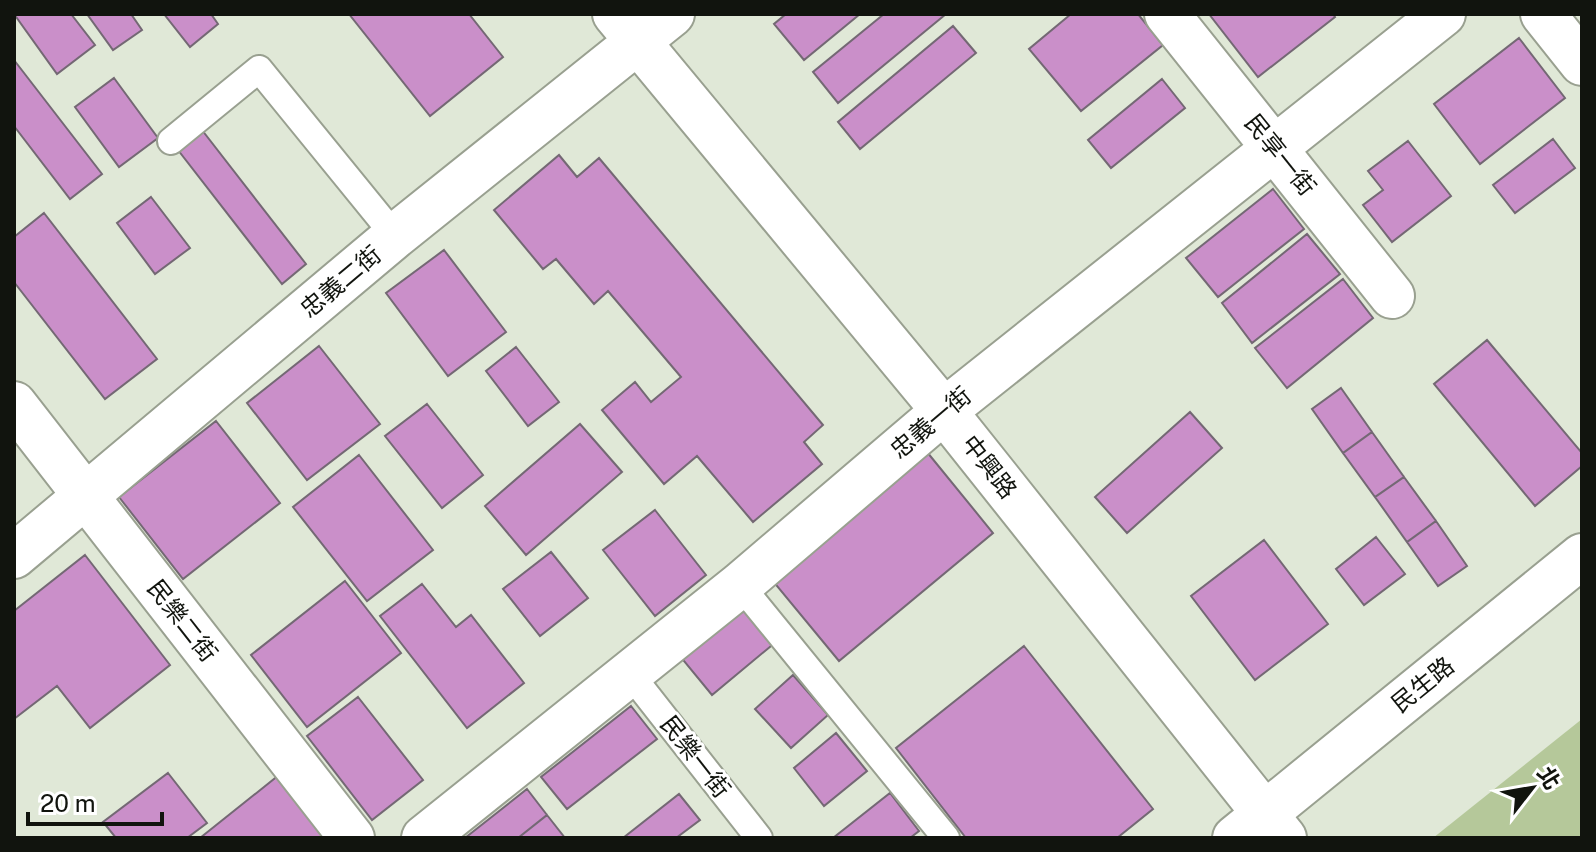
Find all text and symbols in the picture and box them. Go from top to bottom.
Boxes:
street label: 民享一街 [1240,108,1322,200]
street label: 忠義二街 [295,240,386,323]
street label: 忠義一街 [885,381,976,464]
street label: 中興路 [957,429,1023,503]
street label: 民樂二街 [142,574,223,667]
street label: 民生路 [1386,651,1459,718]
street label: 民樂一街 [655,710,736,803]
north arrow [1492,748,1572,828]
text: 北 [1532,762,1566,794]
scale bar [28,776,162,826]
text: 20 m [40,789,96,817]

